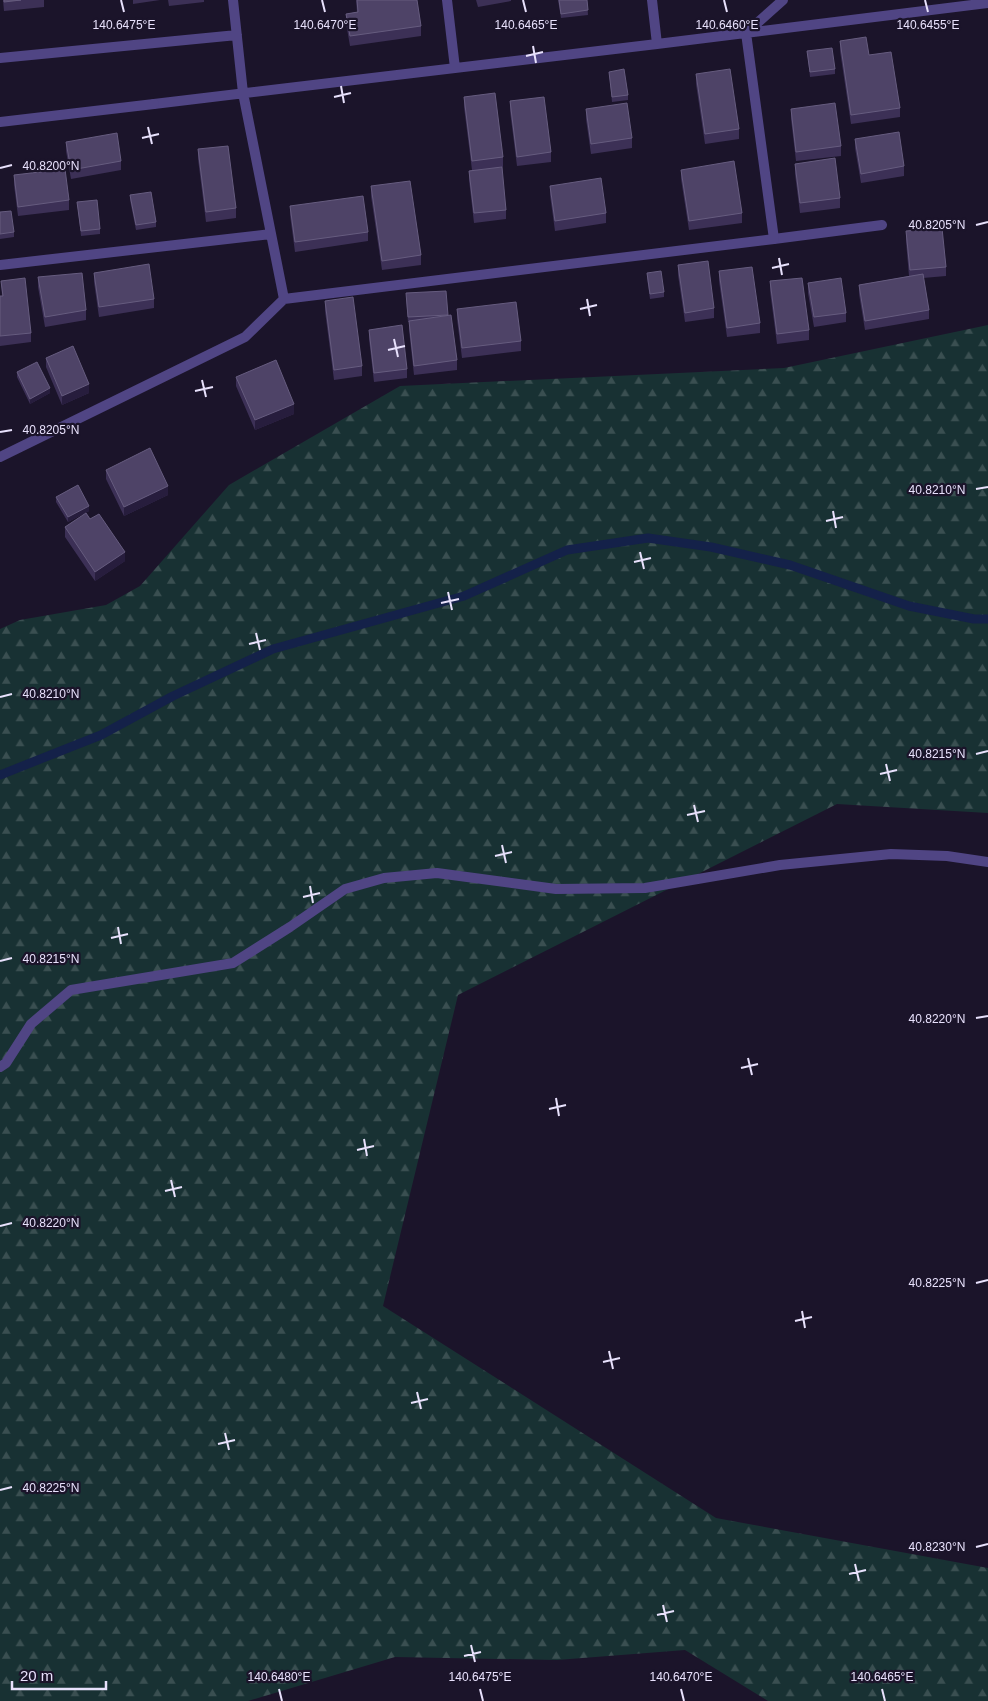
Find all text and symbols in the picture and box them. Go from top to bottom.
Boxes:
text: 140.6475°E [93,18,155,32]
text: 140.6470°E [294,18,356,32]
text: 140.6465°E [495,18,557,32]
text: 140.6460°E [696,18,758,32]
text: 140.6455°E [897,18,959,32]
text: 40.8200°N [23,159,79,173]
text: 40.8205°N [909,218,965,232]
text: 40.8205°N [23,423,79,437]
text: 40.8210°N [909,483,965,497]
text: 40.8210°N [23,687,79,701]
text: 40.8215°N [909,747,965,761]
text: 40.8215°N [23,952,79,966]
text: 40.8220°N [909,1012,965,1026]
text: 40.8220°N [23,1216,79,1230]
text: 40.8225°N [909,1276,965,1290]
text: 40.8225°N [23,1481,79,1495]
text: 40.8230°N [909,1540,965,1554]
scale bar [12,1658,106,1690]
text: 20 m [20,1667,53,1684]
text: 140.6480°E [248,1670,310,1684]
text: 140.6475°E [449,1670,511,1684]
text: 140.6470°E [650,1670,712,1684]
text: 140.6465°E [851,1670,913,1684]

